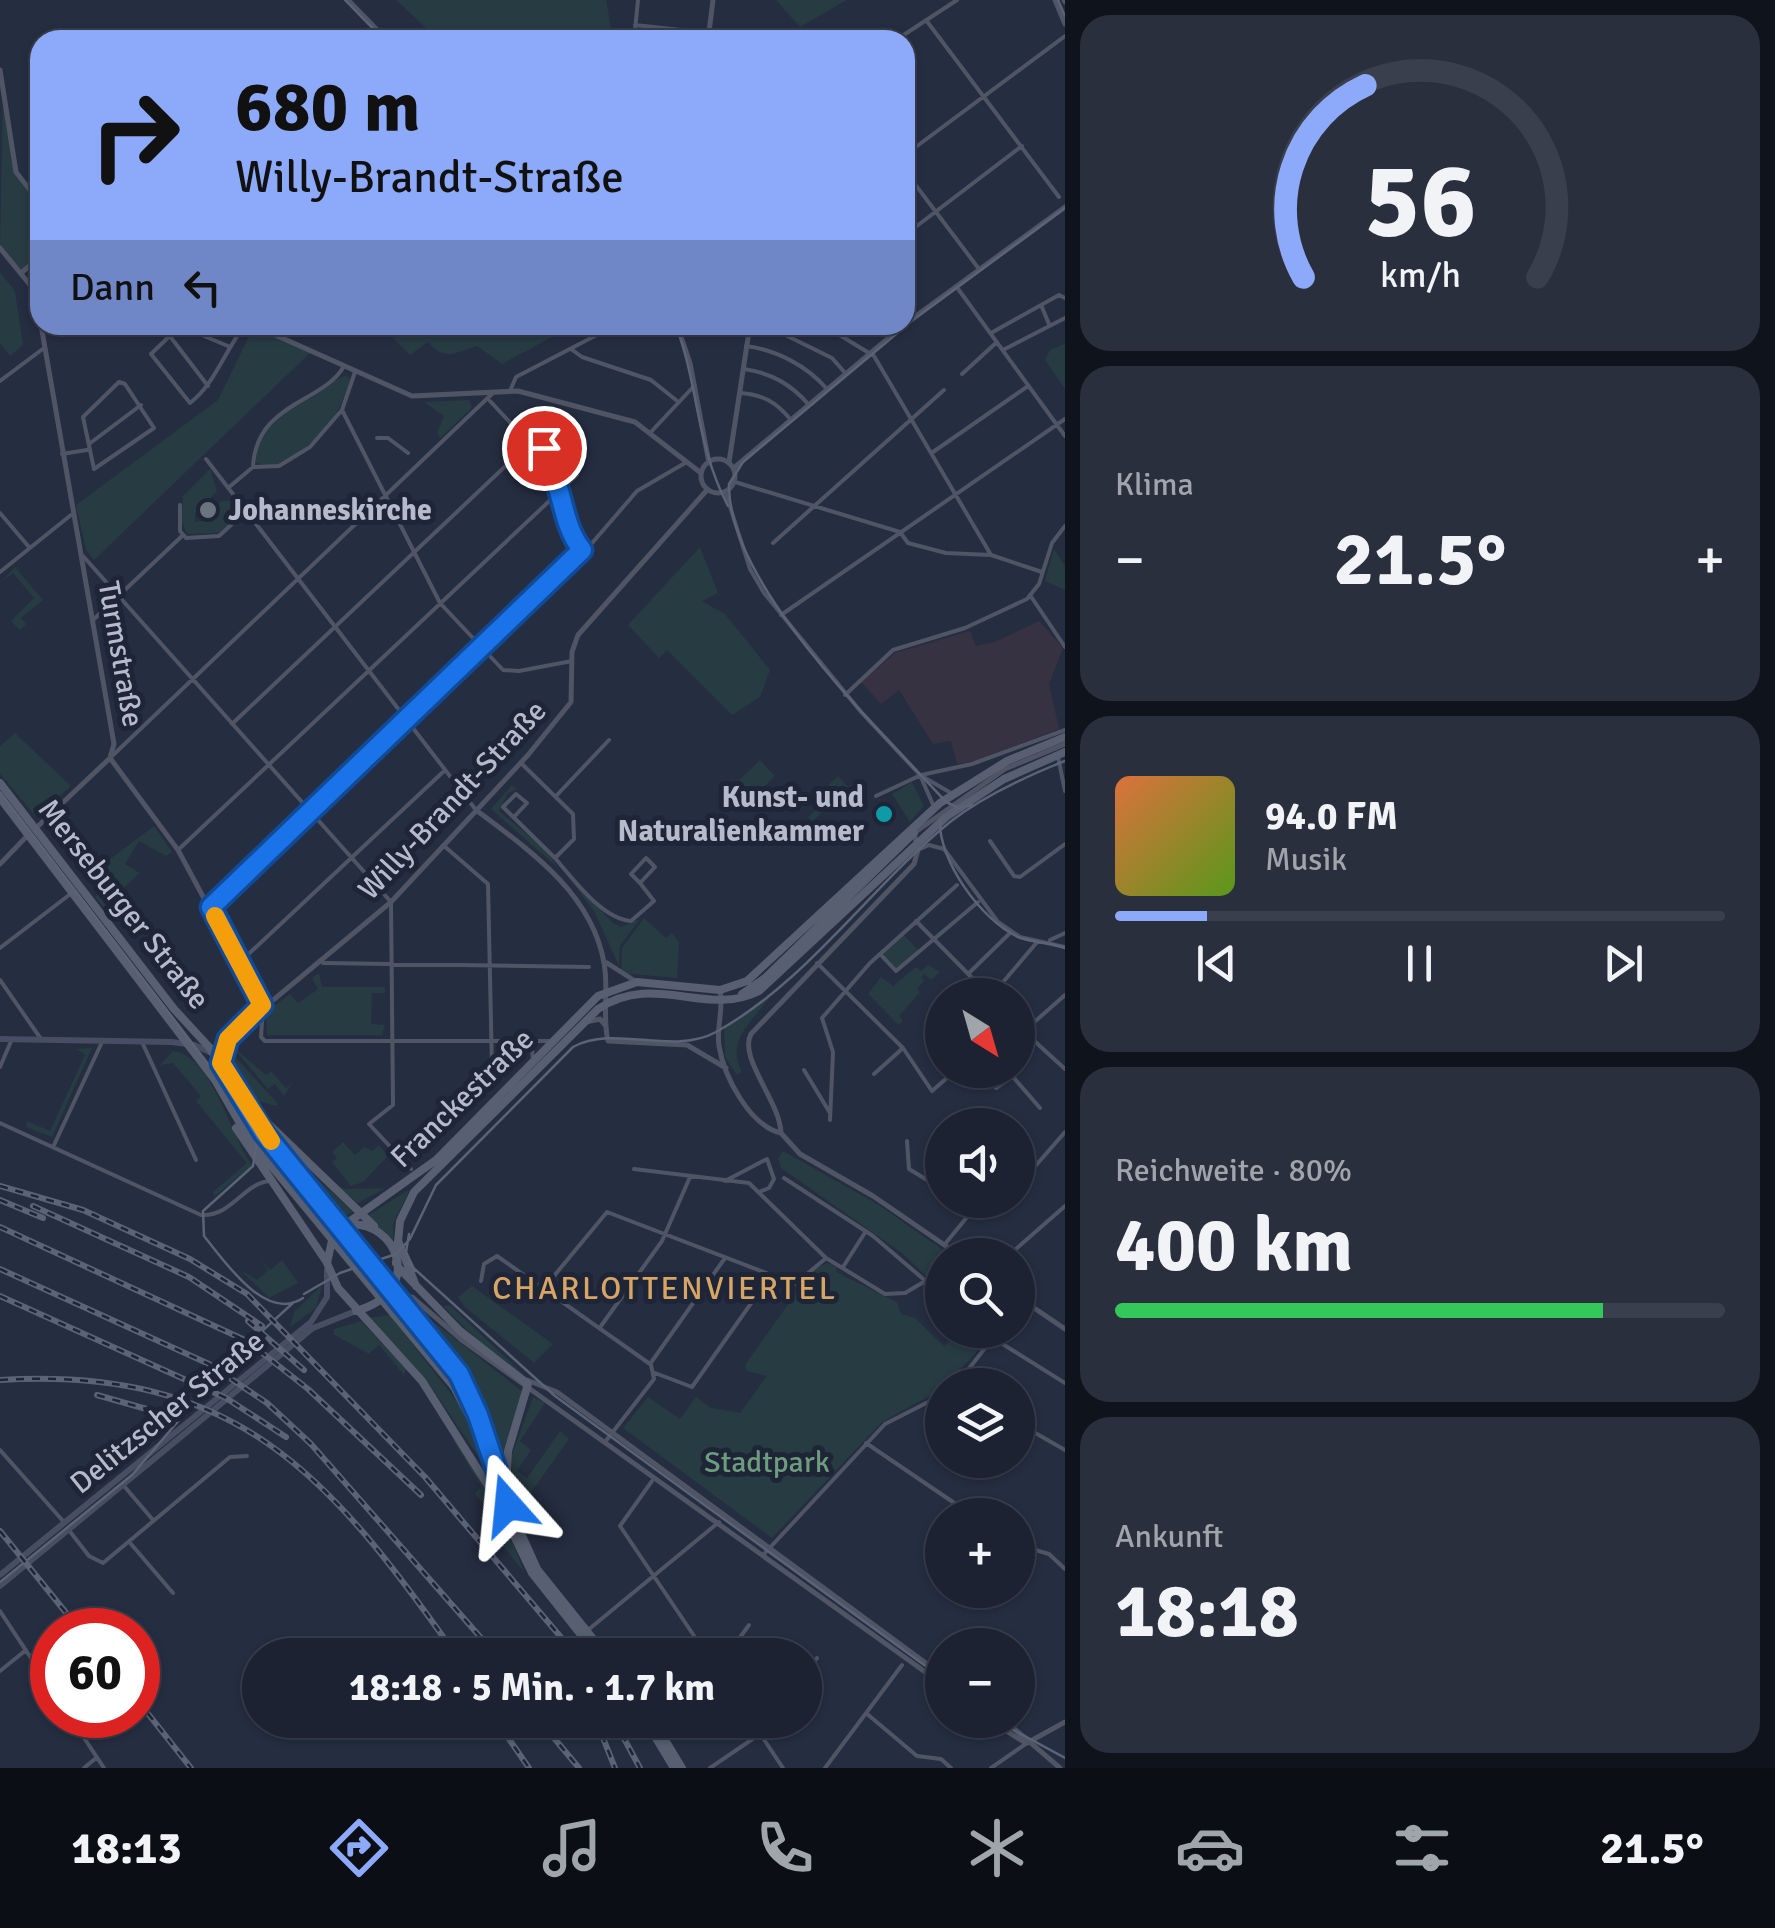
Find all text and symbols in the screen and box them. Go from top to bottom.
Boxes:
text: 680 m [235,64,420,150]
icon: right [70,70,200,200]
text: 56 [1364,137,1476,265]
text: Willy-Brandt-Straße [235,150,624,205]
text: km/h [1380,253,1460,297]
icon: left [175,260,230,315]
text: Dann [70,264,155,311]
pin [502,406,587,491]
icon: arrive [517,421,572,476]
text: Klima [1115,465,1194,504]
place label: Johanneskirche [228,492,432,529]
marker: Johanneskirche [197,499,219,521]
text: 21.5° [1334,513,1507,606]
text: − [1115,526,1145,594]
text: + [1695,526,1725,594]
street label: Turmstraße [90,578,152,730]
street label: Willy-Brandt-Straße [350,693,554,908]
place label: Kunst- und Naturalienkammer [618,779,864,850]
street label: Merseburger Straße [30,792,217,1017]
text: 94.0 FM [1265,793,1398,840]
marker: Kunst- und Naturalienkammer [873,803,895,825]
text: Musik [1265,840,1347,879]
icon: previous [1189,936,1244,991]
icon: pause [1392,936,1447,991]
icon: next [1596,936,1651,991]
north arrow [925,978,1035,1088]
map controls [925,978,1035,1738]
street label: Franckestraße [383,1021,542,1176]
button: sound [925,1108,1035,1218]
text: Reichweite · 80% [1115,1151,1352,1190]
text: 400 km [1115,1199,1353,1292]
button: search [925,1238,1035,1348]
district label: CHARLOTTENVIERTEL [492,1269,838,1308]
street label: Delitzscher Straße [63,1323,272,1502]
button: layers [925,1368,1035,1478]
park label: Stadtpark [704,1444,830,1481]
position arrow [456,1453,560,1557]
button: + [925,1498,1035,1608]
text: Ankunft [1115,1517,1223,1556]
text: 18:18 [1115,1565,1299,1658]
speed limit sign: 60 [30,1608,160,1738]
button: − [925,1628,1035,1738]
text: 18:18 · 5 Min. · 1.7 km [349,1664,715,1711]
icon: directions [324,1813,394,1883]
icon: music [537,1813,607,1883]
icon: phone [750,1813,820,1883]
icon: climate [962,1813,1032,1883]
icon: car [1175,1813,1245,1883]
icon: filters [1387,1813,1457,1883]
text: 18:13 [71,1821,182,1876]
text: 21.5° [1600,1821,1704,1876]

